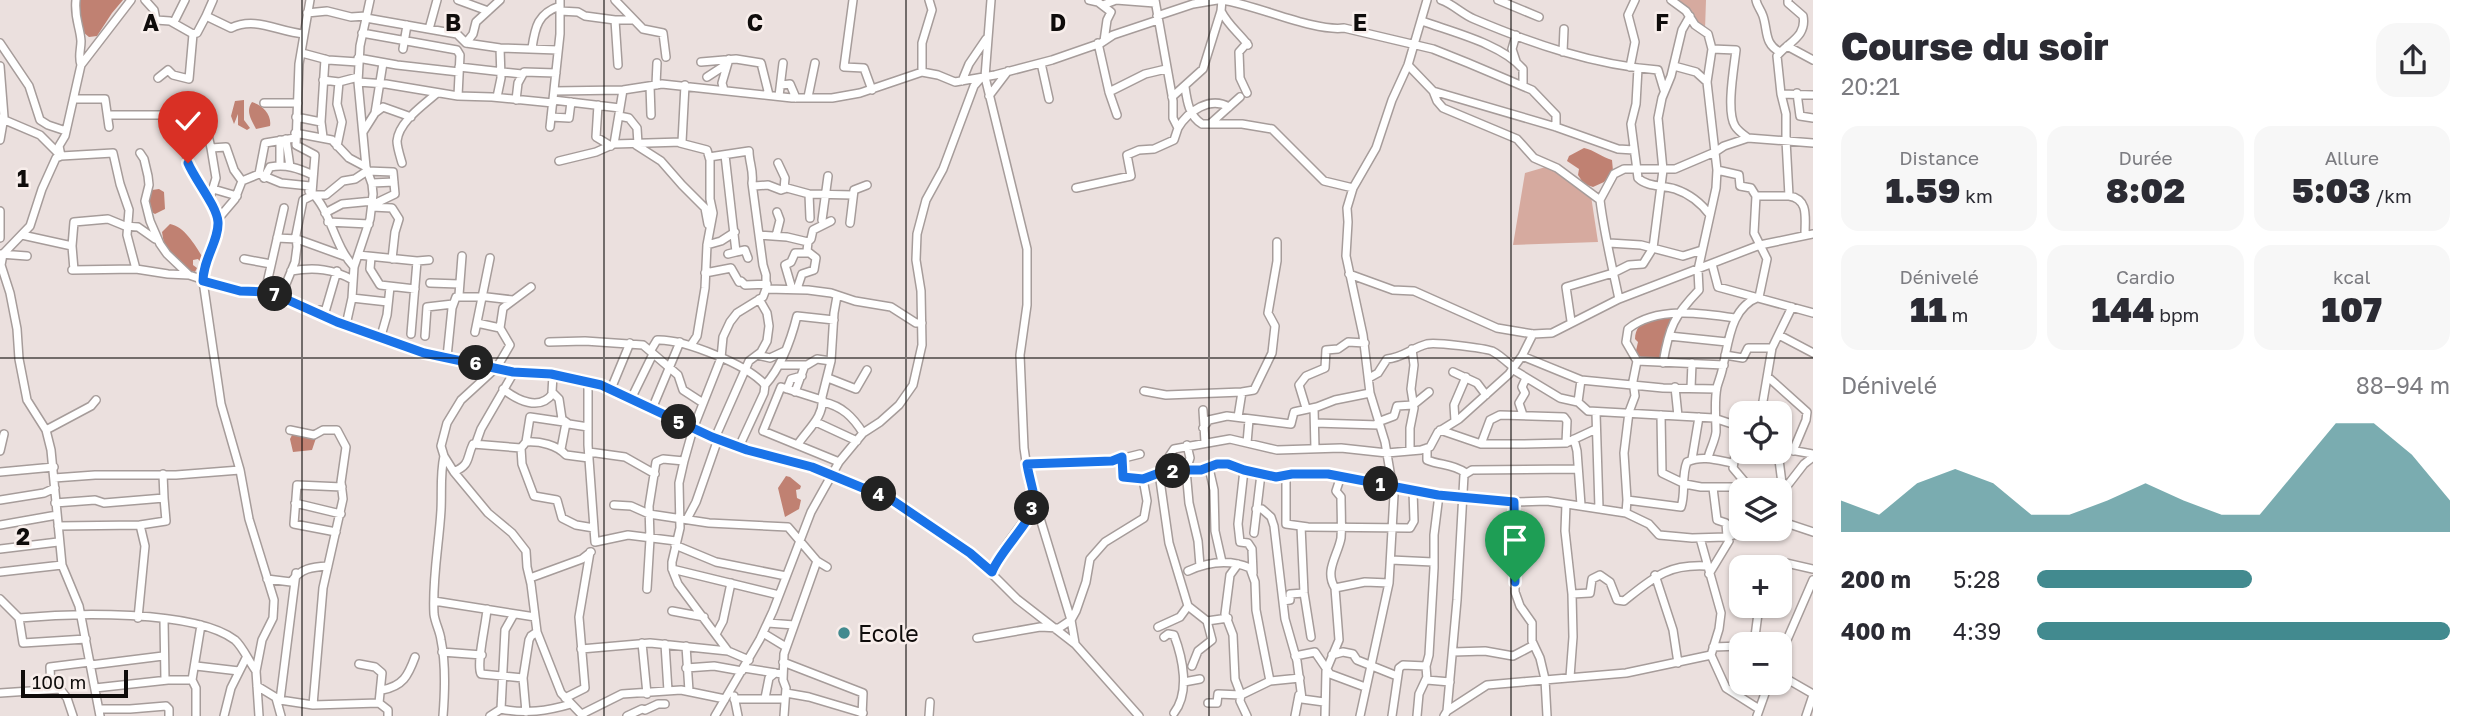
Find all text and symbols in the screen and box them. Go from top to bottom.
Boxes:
text: A [143,8,160,36]
text: B [445,8,461,36]
text: C [747,8,763,36]
text: D [1050,8,1066,36]
text: E [1353,8,1367,36]
text: F [1655,8,1669,36]
text: Course du soir [1841,23,2109,68]
button: share [2376,23,2450,97]
text: 20:21 [1841,72,1900,100]
pin [158,91,218,163]
icon: check [169,102,207,140]
text: Distance [1899,146,1979,169]
text: Durée [2118,146,2173,169]
text: Allure [2325,146,2379,169]
text: 1 [17,164,29,192]
text: 1.59 [1886,169,1960,211]
text: 8:02 [2106,169,2185,211]
text: 5:03 [2292,169,2370,211]
text: km [1960,184,1993,207]
text: /km [2370,184,2412,207]
text: Dénivelé [1900,265,1979,288]
text: Cardio [2116,265,2175,288]
text: kcal [2333,265,2371,288]
pin: 7 [258,276,292,312]
text: 7 [269,282,280,305]
text: 11 [1910,288,1947,330]
text: 144 [2092,288,2154,330]
text: 107 [2321,288,2382,330]
text: m [1947,303,1968,326]
text: bpm [2154,303,2199,326]
pin: 6 [458,346,494,380]
text: 6 [469,351,482,374]
text: Dénivelé [1841,371,1937,399]
text: 88–94 m [2356,371,2450,399]
map controls [1729,401,1792,695]
button: locate [1729,401,1792,464]
pin: 5 [662,404,696,440]
text: 5 [673,410,684,433]
pin: 2 [1156,454,1190,489]
text: 2 [1167,459,1178,482]
pin: 1 [1364,466,1398,502]
text: 1 [1376,472,1385,495]
pin: 4 [862,476,896,512]
button: layers [1729,478,1792,541]
text: 4 [873,482,884,505]
pin: 3 [1014,490,1050,526]
text: 3 [1026,496,1037,519]
pin [1485,510,1545,582]
icon: arrive [1496,521,1534,559]
text: 2 [16,522,30,550]
button: + [1729,555,1792,618]
text: 200 m [1841,565,1911,593]
text: 5:28 [1953,565,2001,593]
text: 400 m [1841,617,1911,645]
text: 4:39 [1953,617,2001,645]
place label: Ecole [858,619,919,647]
marker: Ecole [836,625,852,641]
button: − [1729,632,1792,695]
scale bar [21,667,128,699]
text: 100 m [32,670,86,693]

